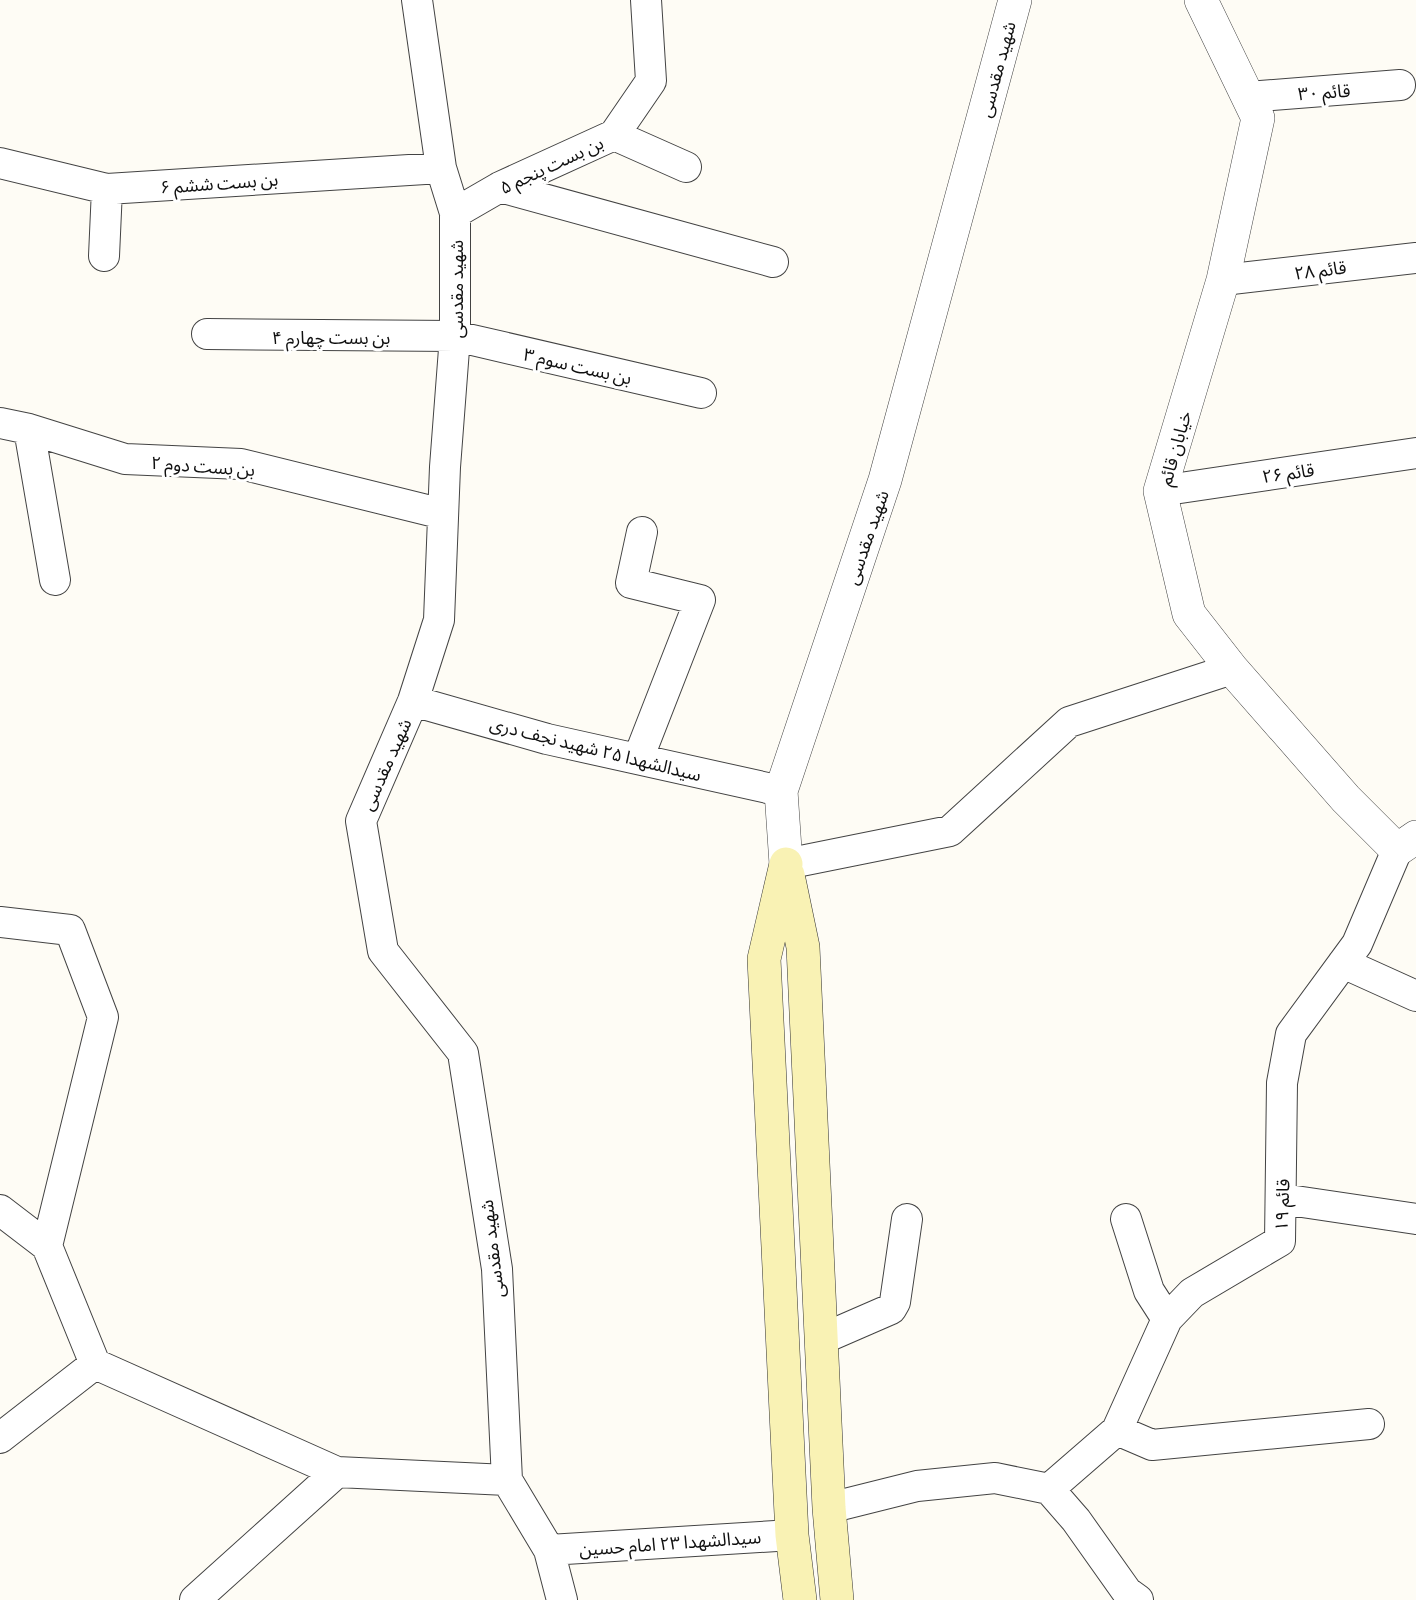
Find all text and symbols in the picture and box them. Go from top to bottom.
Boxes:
street label: شهید مقدسی [970,18,1022,120]
street label: قائم ۳۰ [1297,76,1351,107]
street label: بن بست پنجم ۵ [495,128,608,201]
street label: بن بست ششم ۶ [159,164,279,201]
street label: شهید مقدسی [442,240,469,338]
street label: قائم ۲۸ [1292,252,1348,287]
street label: بن بست چهارم ۴ [272,323,390,352]
street label: بن بست سوم ۳ [521,339,635,392]
street label: خیابان قائم [1150,407,1199,489]
street label: بن بست دوم ۲ [150,448,256,484]
street label: قائم ۲۶ [1260,455,1316,490]
street label: شهید مقدسی [837,486,895,588]
street label: سیدالشهدا ۲۵ شهید نجف دری [487,709,705,787]
street label: شهید مقدسی [353,714,417,814]
street label: قائم ۱۹ [1267,1178,1296,1232]
street label: شهید مقدسی [472,1199,510,1299]
street label: سیدالشهدا ۲۳ امام حسین [578,1522,762,1564]

